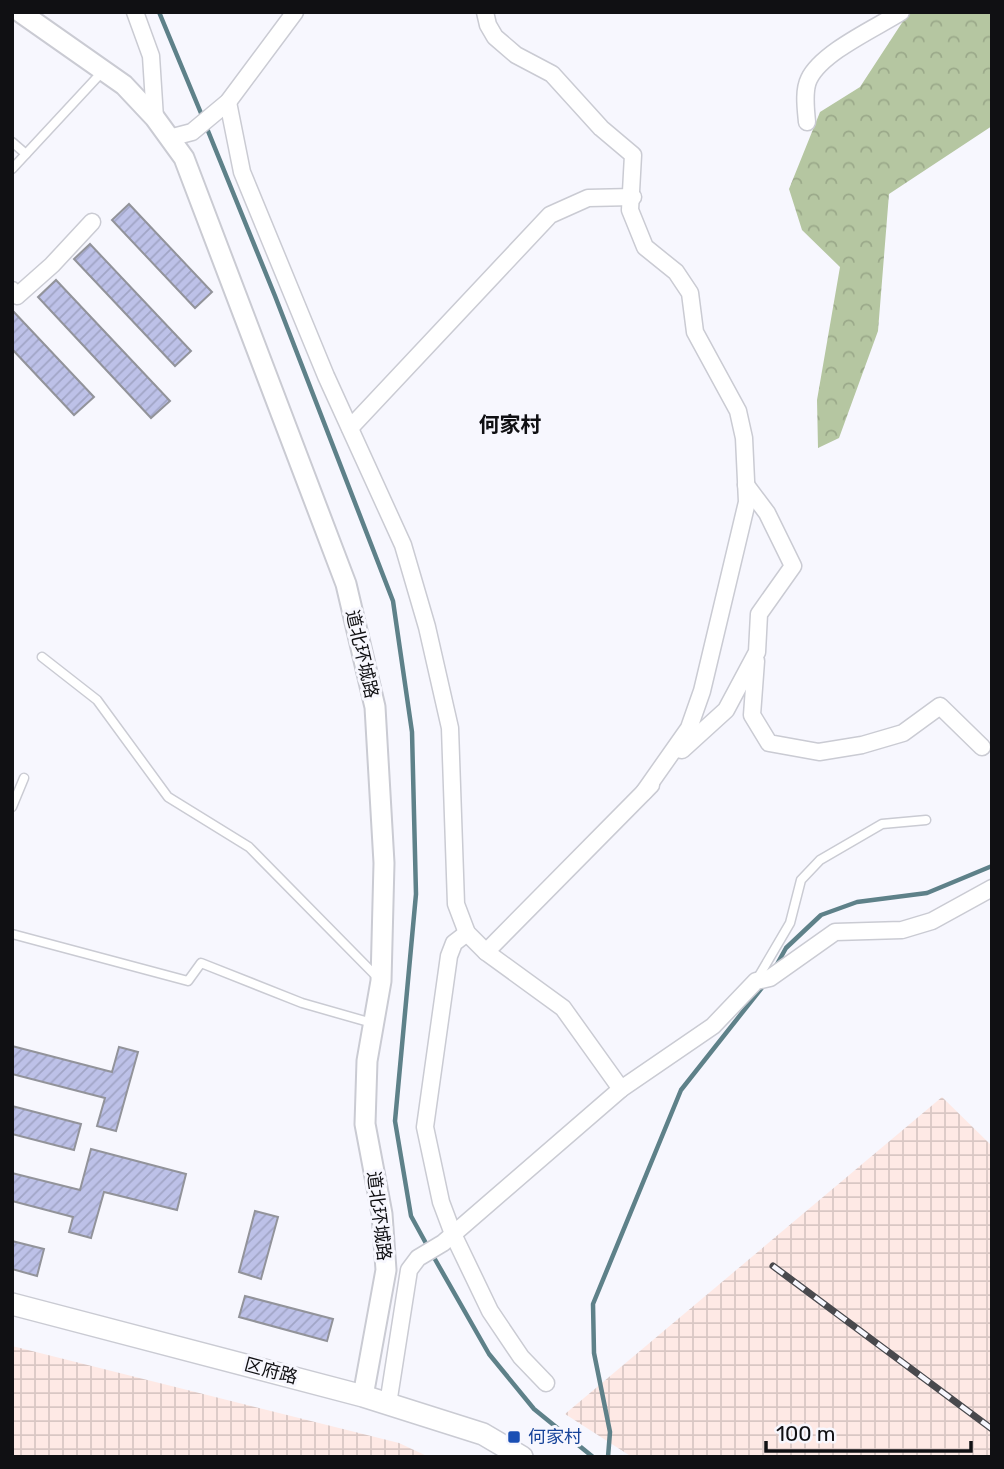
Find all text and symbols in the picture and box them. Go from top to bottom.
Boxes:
district label: 何家村 [479,412,542,437]
street label: 道北环城路 [341,608,383,700]
street label: 道北环城路 [363,1170,395,1262]
street label: 区府路 [242,1353,300,1389]
scale bar [766,1410,971,1454]
text: 100 m [776,1421,835,1446]
place label: 何家村 [528,1426,582,1448]
marker: 何家村 [506,1429,522,1445]

